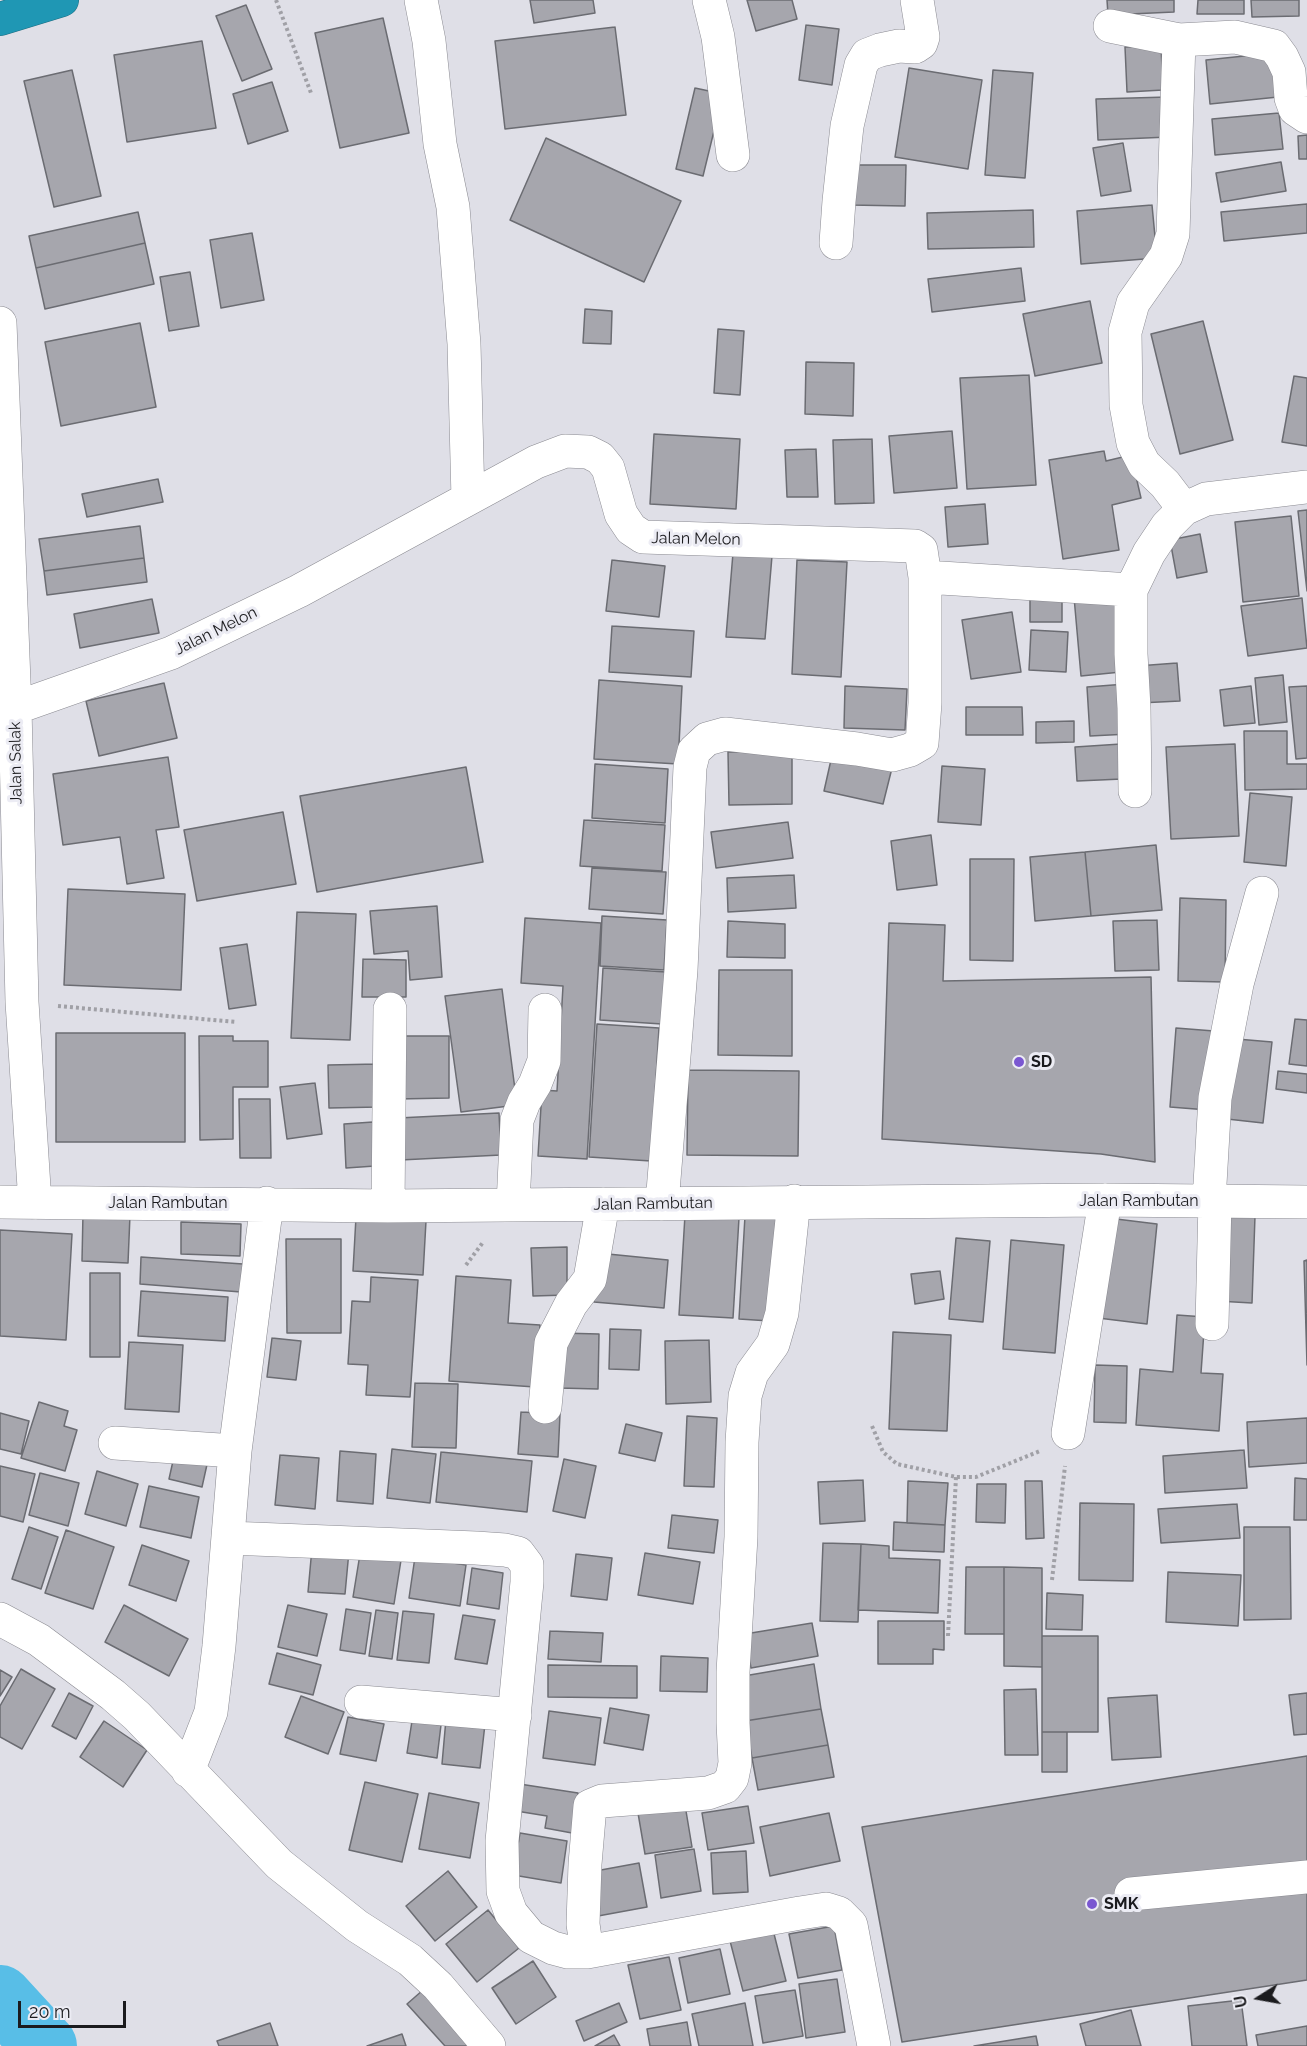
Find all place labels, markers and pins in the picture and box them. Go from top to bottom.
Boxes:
place label: SD [1031,1052,1052,1072]
marker: SD [1012,1055,1026,1069]
place label: SMK [1104,1894,1138,1914]
marker: SMK [1085,1897,1099,1911]

